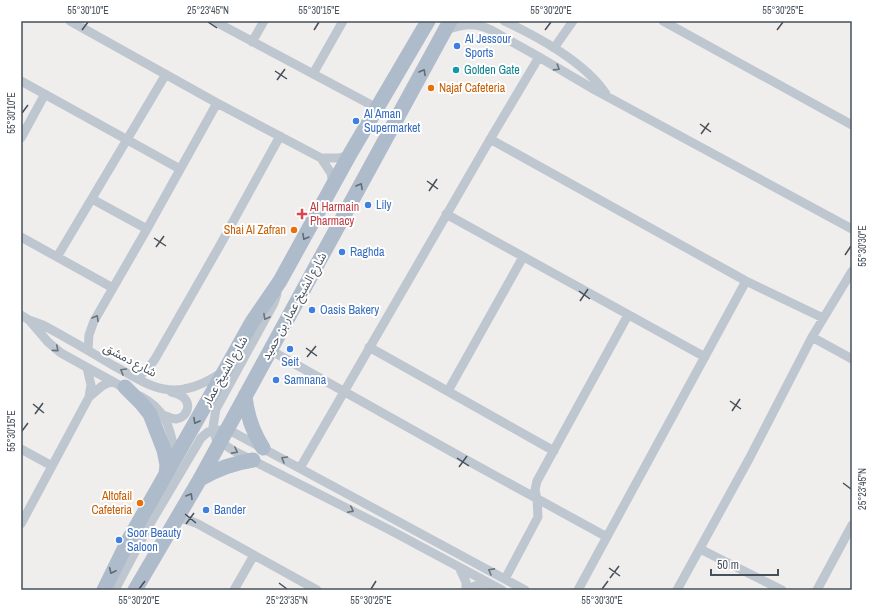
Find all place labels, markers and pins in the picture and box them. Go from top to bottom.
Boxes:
place label: Al Jessour Sports [464,31,512,61]
marker: Al Jessour Sports [452,41,462,51]
place label: Golden Gate [464,62,520,78]
marker: Golden Gate [451,65,461,75]
place label: Najaf Cafeteria [439,80,506,96]
marker: Najaf Cafeteria [426,83,436,93]
place label: Al Aman Supermarket [363,106,421,136]
marker: Al Aman Supermarket [351,116,361,126]
place label: Lily [376,197,391,213]
place label: Al Harmain Pharmacy [309,199,359,229]
marker: Lily [363,200,373,210]
marker: Al Harmain Pharmacy [297,209,307,219]
place label: Shai Al Zafran [224,222,286,238]
marker: Shai Al Zafran [289,225,299,235]
place label: Raghda [350,244,385,260]
marker: Raghda [337,247,347,257]
place label: Oasis Bakery [320,302,379,318]
marker: Oasis Bakery [307,305,317,315]
marker: Seit [285,344,295,354]
place label: Seit [281,354,299,370]
place label: Samnana [284,372,327,388]
marker: Samnana [271,375,281,385]
place label: Altofail Cafeteria [92,488,133,518]
marker: Altofail Cafeteria [135,498,145,508]
place label: Bander [214,502,246,518]
marker: Bander [201,505,211,515]
place label: Soor Beauty Saloon [127,525,181,555]
marker: Soor Beauty Saloon [114,535,124,545]

